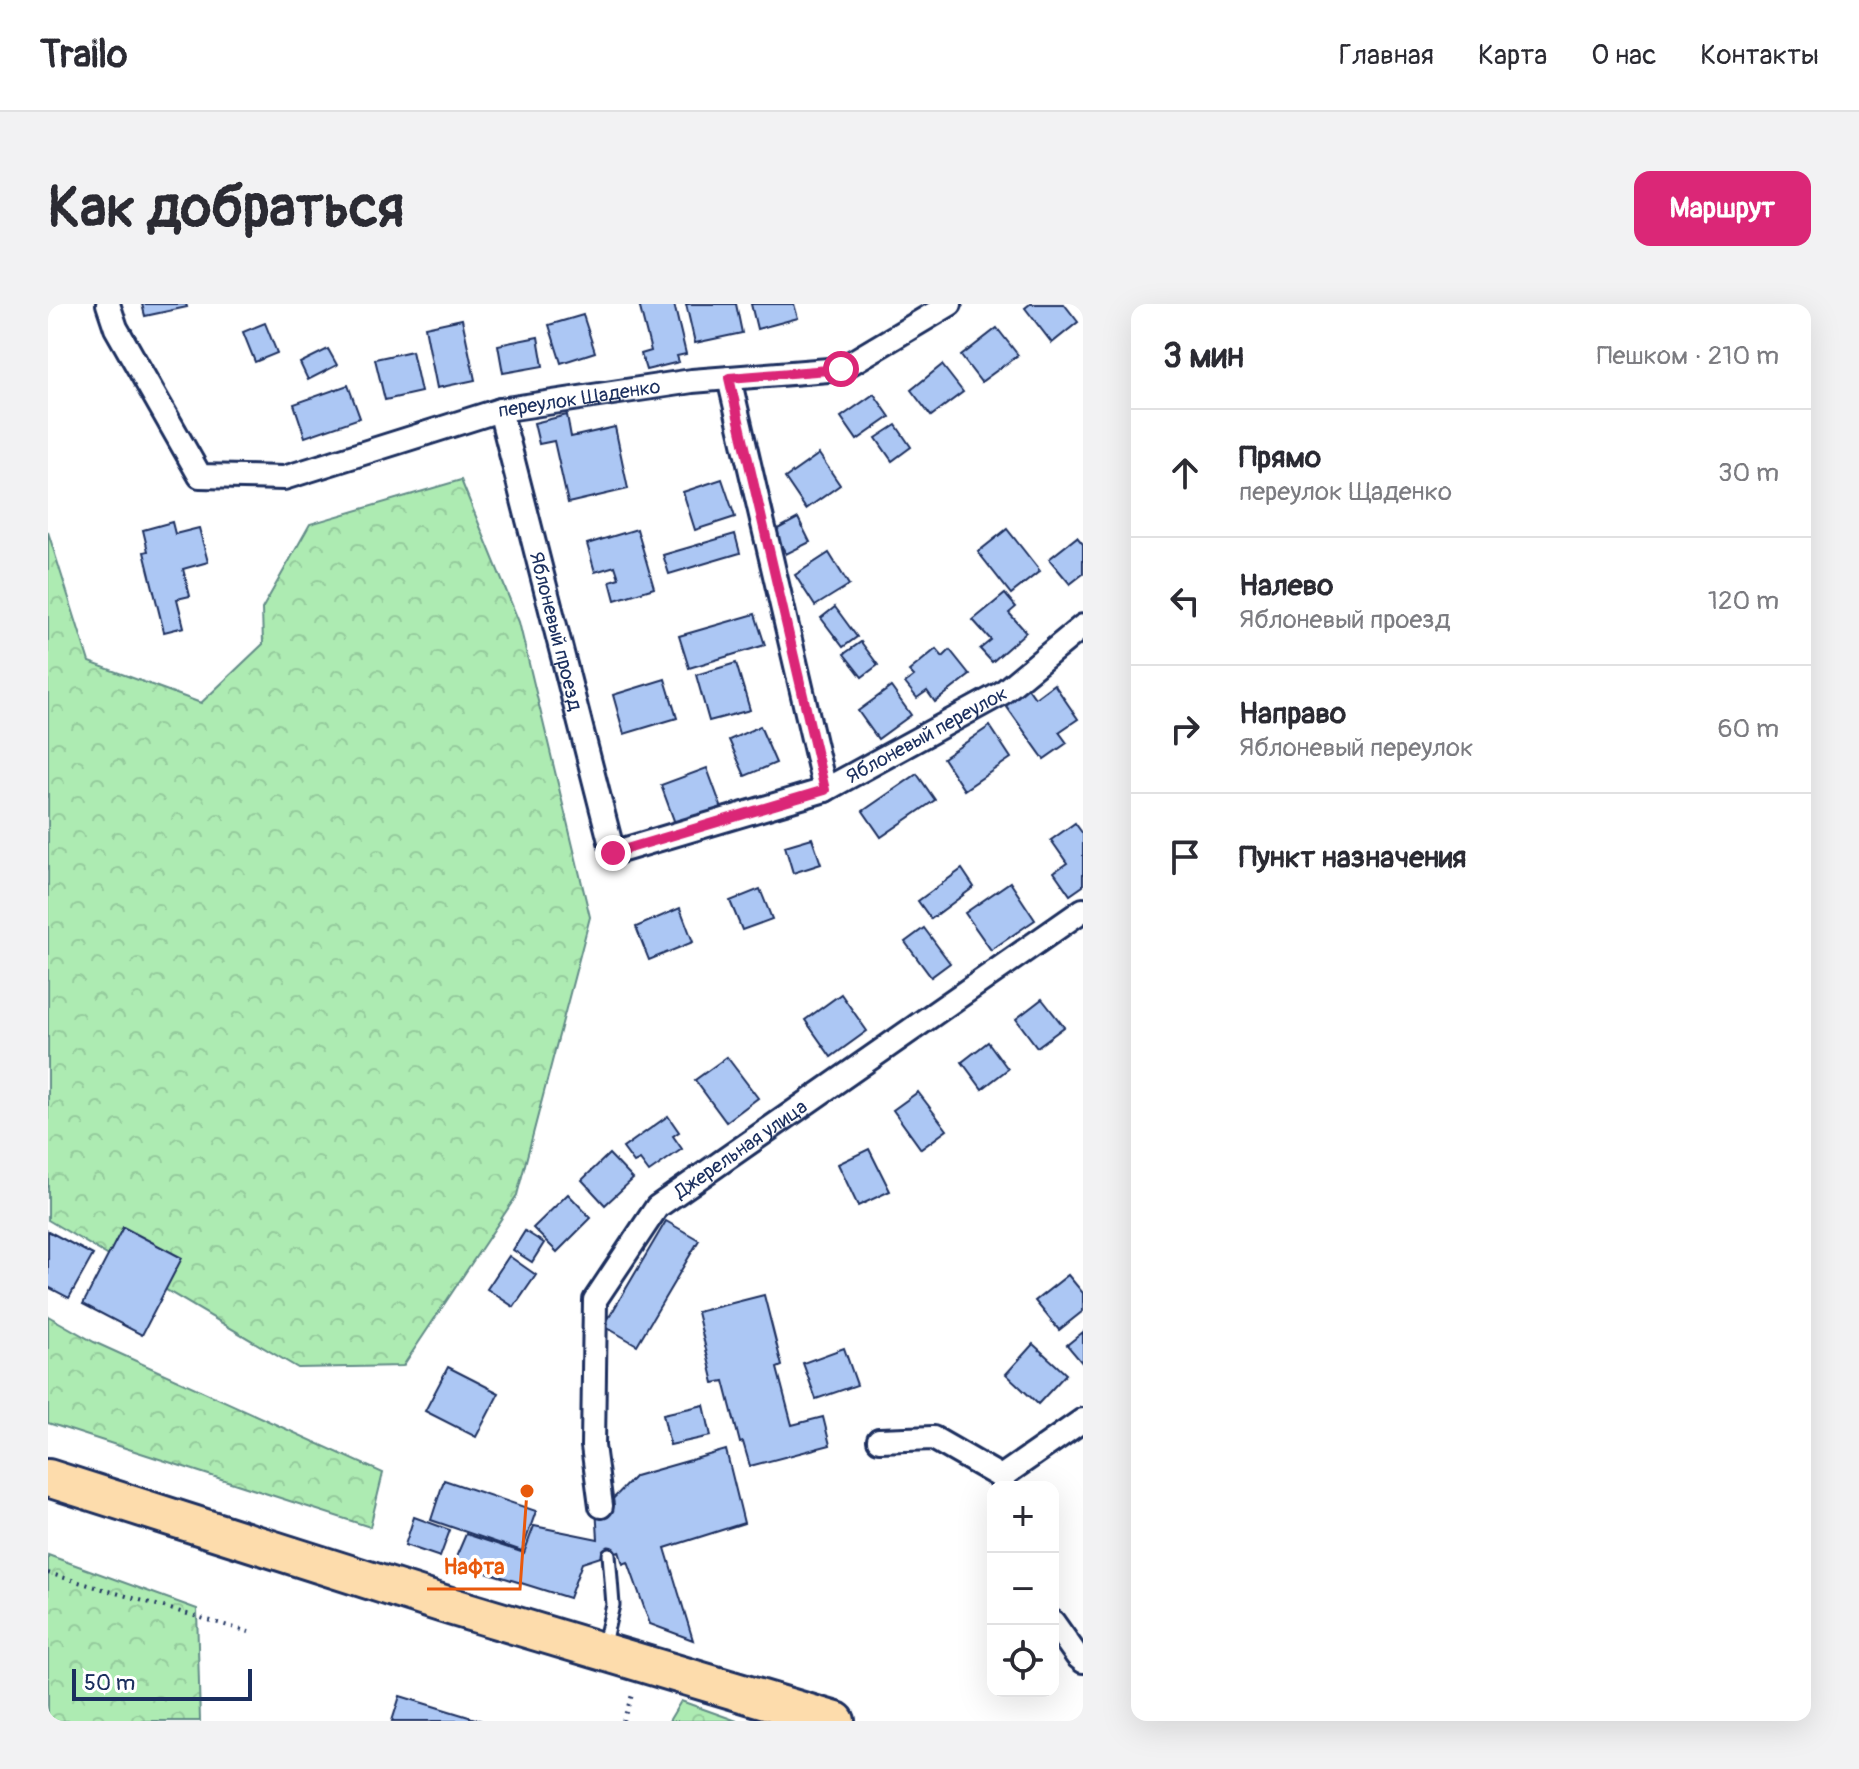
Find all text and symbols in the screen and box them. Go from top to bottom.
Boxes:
text: Trailo [40,31,127,79]
text: Главная [1339,38,1434,73]
text: Карта [1478,38,1547,73]
text: О нас [1591,38,1656,73]
text: Контакты [1700,38,1819,73]
button: Маршрут [1634,171,1811,246]
text: Как добраться [48,174,404,243]
text: 3 мин [1163,335,1244,378]
text: Пешком · 210 m [1597,340,1779,372]
route start [823,351,859,387]
street label: переулок Щаденко [496,374,662,423]
text: Прямо [1239,439,1321,476]
icon: ahead [1163,451,1207,495]
text: 30 m [1718,457,1779,489]
text: переулок Щаденко [1239,476,1452,508]
street label: Яблоневый проезд [524,549,588,713]
text: Налево [1239,567,1333,604]
icon: left [1163,579,1207,623]
text: 120 m [1708,585,1779,617]
text: Яблоневый проезд [1239,604,1450,636]
street label: Яблоневый переулок [842,681,1012,789]
text: Направо [1239,695,1346,732]
icon: right [1163,707,1207,751]
text: 60 m [1717,713,1779,745]
text: Яблоневый переулок [1239,732,1473,764]
route end [595,835,631,871]
icon: arrive [1163,835,1207,879]
text: Пункт назначения [1239,839,1466,876]
street label: Джерельная улица [668,1094,812,1205]
map controls [987,1481,1059,1697]
button: + [987,1481,1059,1553]
callout: Нафта [427,1543,520,1589]
text: Нафта [444,1553,504,1581]
button: − [987,1553,1059,1625]
button: locate [987,1625,1059,1697]
scale bar [72,1665,252,1701]
text: 50 m [84,1669,135,1697]

